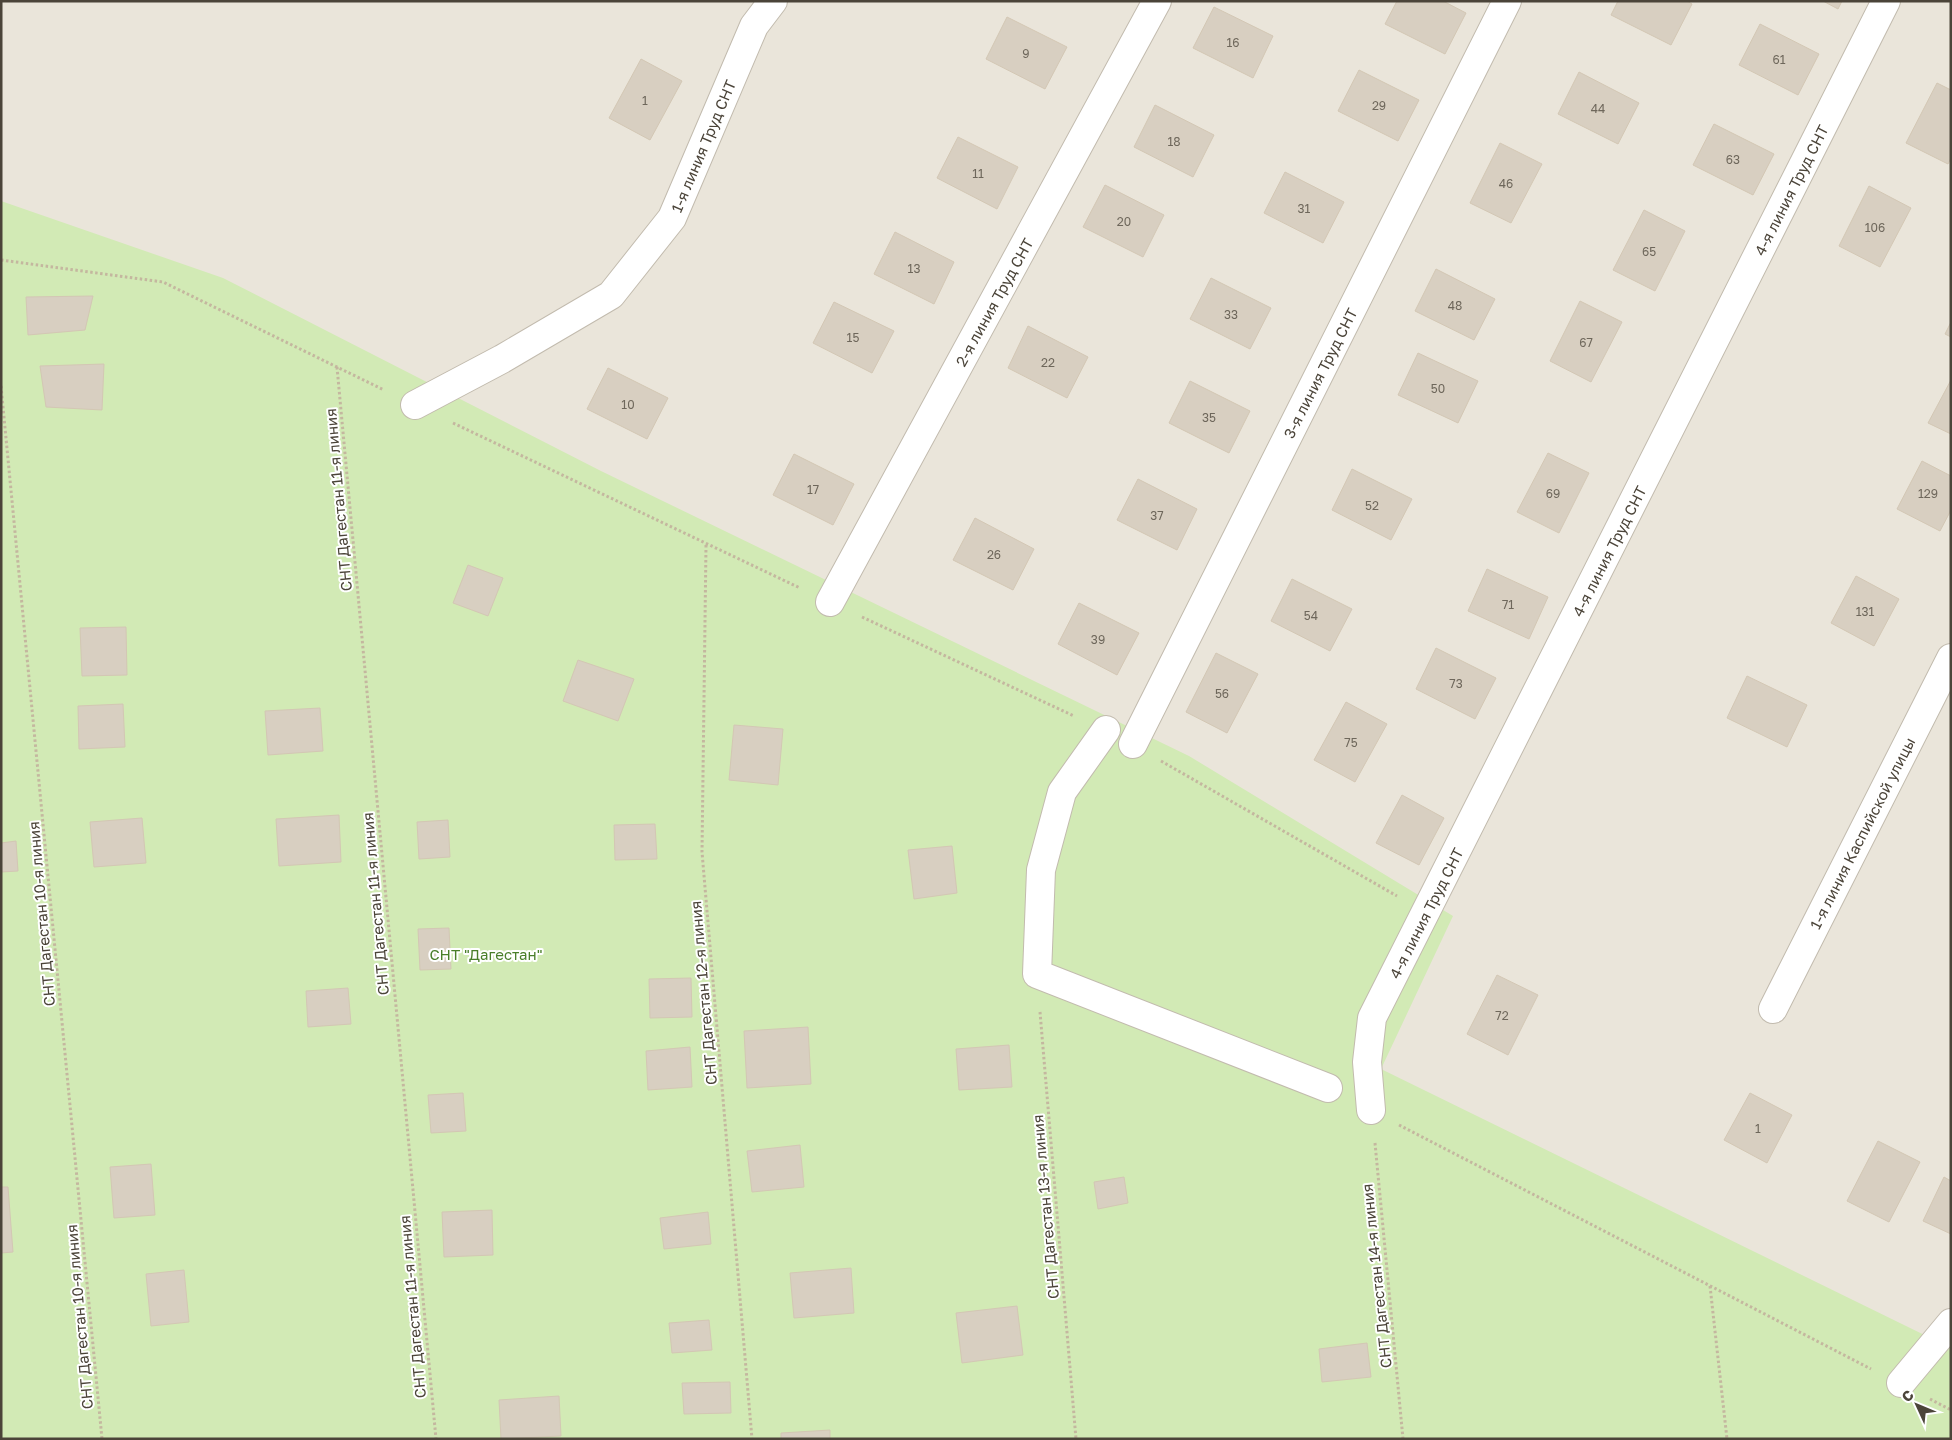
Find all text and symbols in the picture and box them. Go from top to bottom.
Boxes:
house number: 16 [1226,35,1240,50]
house number: 9 [1022,46,1030,61]
house number: 61 [1772,52,1786,67]
street label: 1-я линия Труд СНТ [667,77,739,215]
house number: 1 [642,93,648,108]
house number: 29 [1372,98,1386,113]
house number: 44 [1591,101,1605,116]
street label: 4-я линия Труд СНТ [1750,122,1832,258]
house number: 18 [1167,134,1181,149]
house number: 63 [1726,152,1740,167]
house number: 11 [972,166,984,181]
house number: 46 [1499,176,1513,191]
house number: 31 [1298,201,1311,216]
house number: 20 [1117,214,1131,229]
house number: 106 [1865,220,1885,235]
street label: 2-я линия Труд СНТ [951,235,1037,369]
house number: 65 [1642,244,1656,259]
house number: 13 [908,261,920,276]
house number: 48 [1448,298,1462,313]
street label: 3-я линия Труд СНТ [1279,305,1361,441]
house number: 33 [1224,307,1238,322]
house number: 15 [847,330,859,345]
house number: 67 [1579,335,1593,350]
house number: 22 [1041,355,1055,370]
house number: 50 [1431,381,1445,396]
house number: 10 [621,397,635,412]
street label: СНТ Дагестан 11-я линия [321,408,355,592]
house number: 35 [1202,410,1216,425]
house number: 17 [807,482,819,497]
street label: 4-я линия Труд СНТ [1568,483,1650,619]
house number: 69 [1546,486,1560,501]
house number: 129 [1918,486,1938,501]
house number: 52 [1365,498,1379,513]
house number: 37 [1150,508,1164,523]
house number: 26 [987,547,1001,562]
house number: 71 [1502,597,1514,612]
house number: 131 [1856,604,1875,619]
house number: 54 [1304,608,1318,623]
house number: 39 [1091,632,1105,647]
house number: 73 [1449,676,1463,691]
house number: 56 [1215,686,1229,701]
street label: 1-я линия Каспийской улицы [1806,734,1918,932]
house number: 75 [1344,735,1358,750]
street label: СНТ Дагестан 11-я линия [358,812,392,996]
street label: СНТ Дагестан 10-я линия [24,821,58,1007]
street label: 4-я линия Труд СНТ [1385,845,1467,981]
street label: СНТ Дагестан 12-я линия [686,900,720,1086]
park label: СНТ "Дагестан" [429,945,543,963]
house number: 72 [1495,1008,1509,1023]
street label: СНТ Дагестан 13-я линия [1028,1114,1062,1300]
house number: 1 [1755,1121,1761,1136]
street label: СНТ Дагестан 14-я линия [1357,1183,1395,1369]
street label: СНТ Дагестан 11-я линия [395,1215,429,1399]
street label: СНТ Дагестан 10-я линия [62,1224,96,1410]
north arrow [1892,1380,1942,1430]
text: С [1898,1386,1917,1405]

